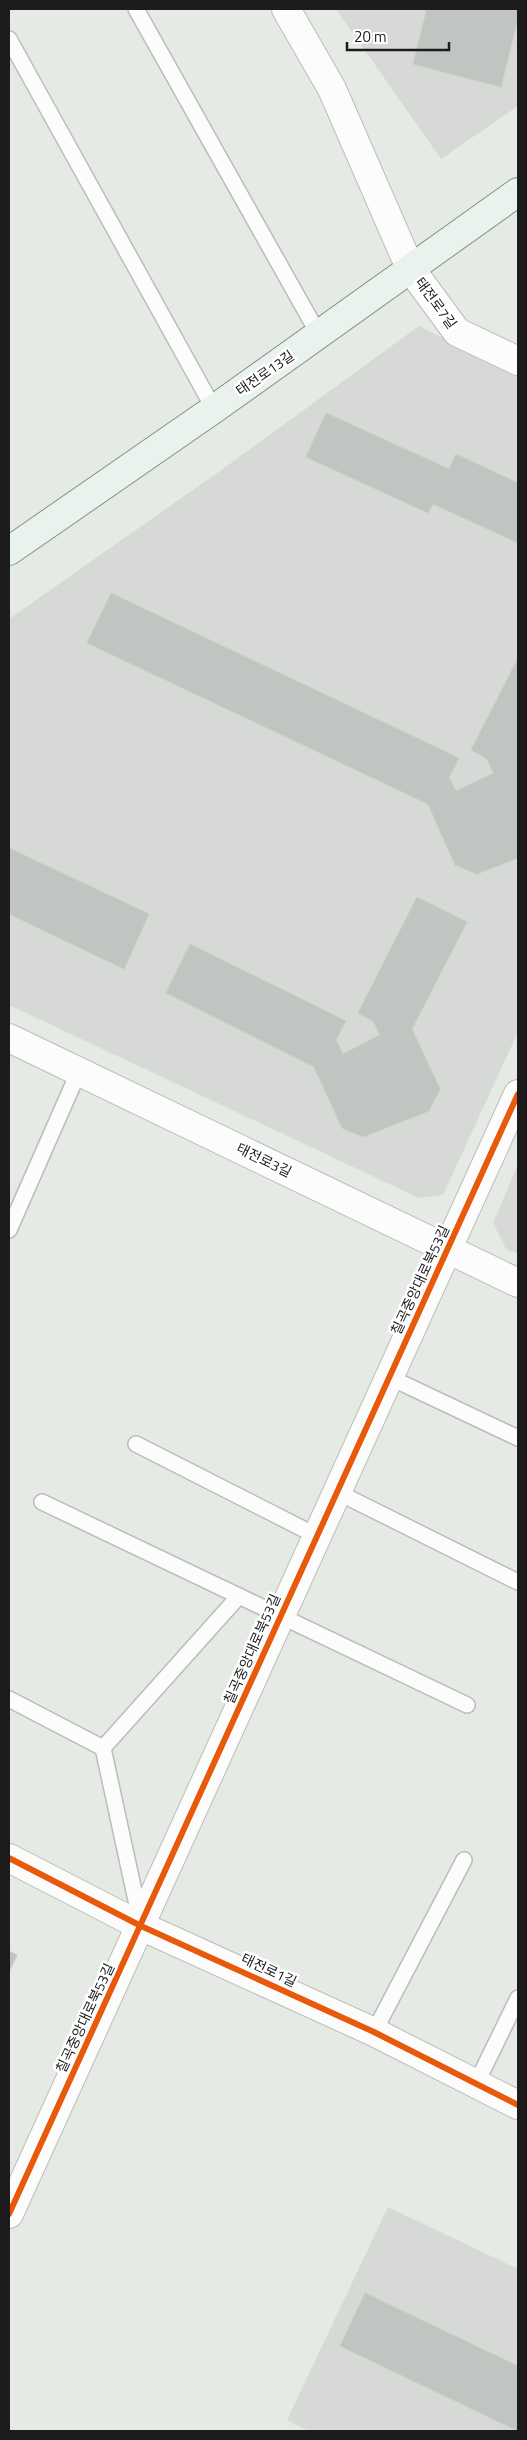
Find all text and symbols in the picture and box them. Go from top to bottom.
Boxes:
scale bar [347,20,450,52]
text: 20 m [354,25,387,48]
street label: 태전로7길 [410,273,462,333]
street label: 태전로13길 [231,345,298,400]
street label: 태전로3길 [233,1137,296,1182]
street label: 칠곡중앙대로북53길 [385,1222,454,1338]
street label: 칠곡중앙대로북53길 [218,1590,285,1707]
street label: 태전로1길 [238,1947,301,1992]
street label: 칠곡중앙대로북53길 [50,1960,119,2076]

